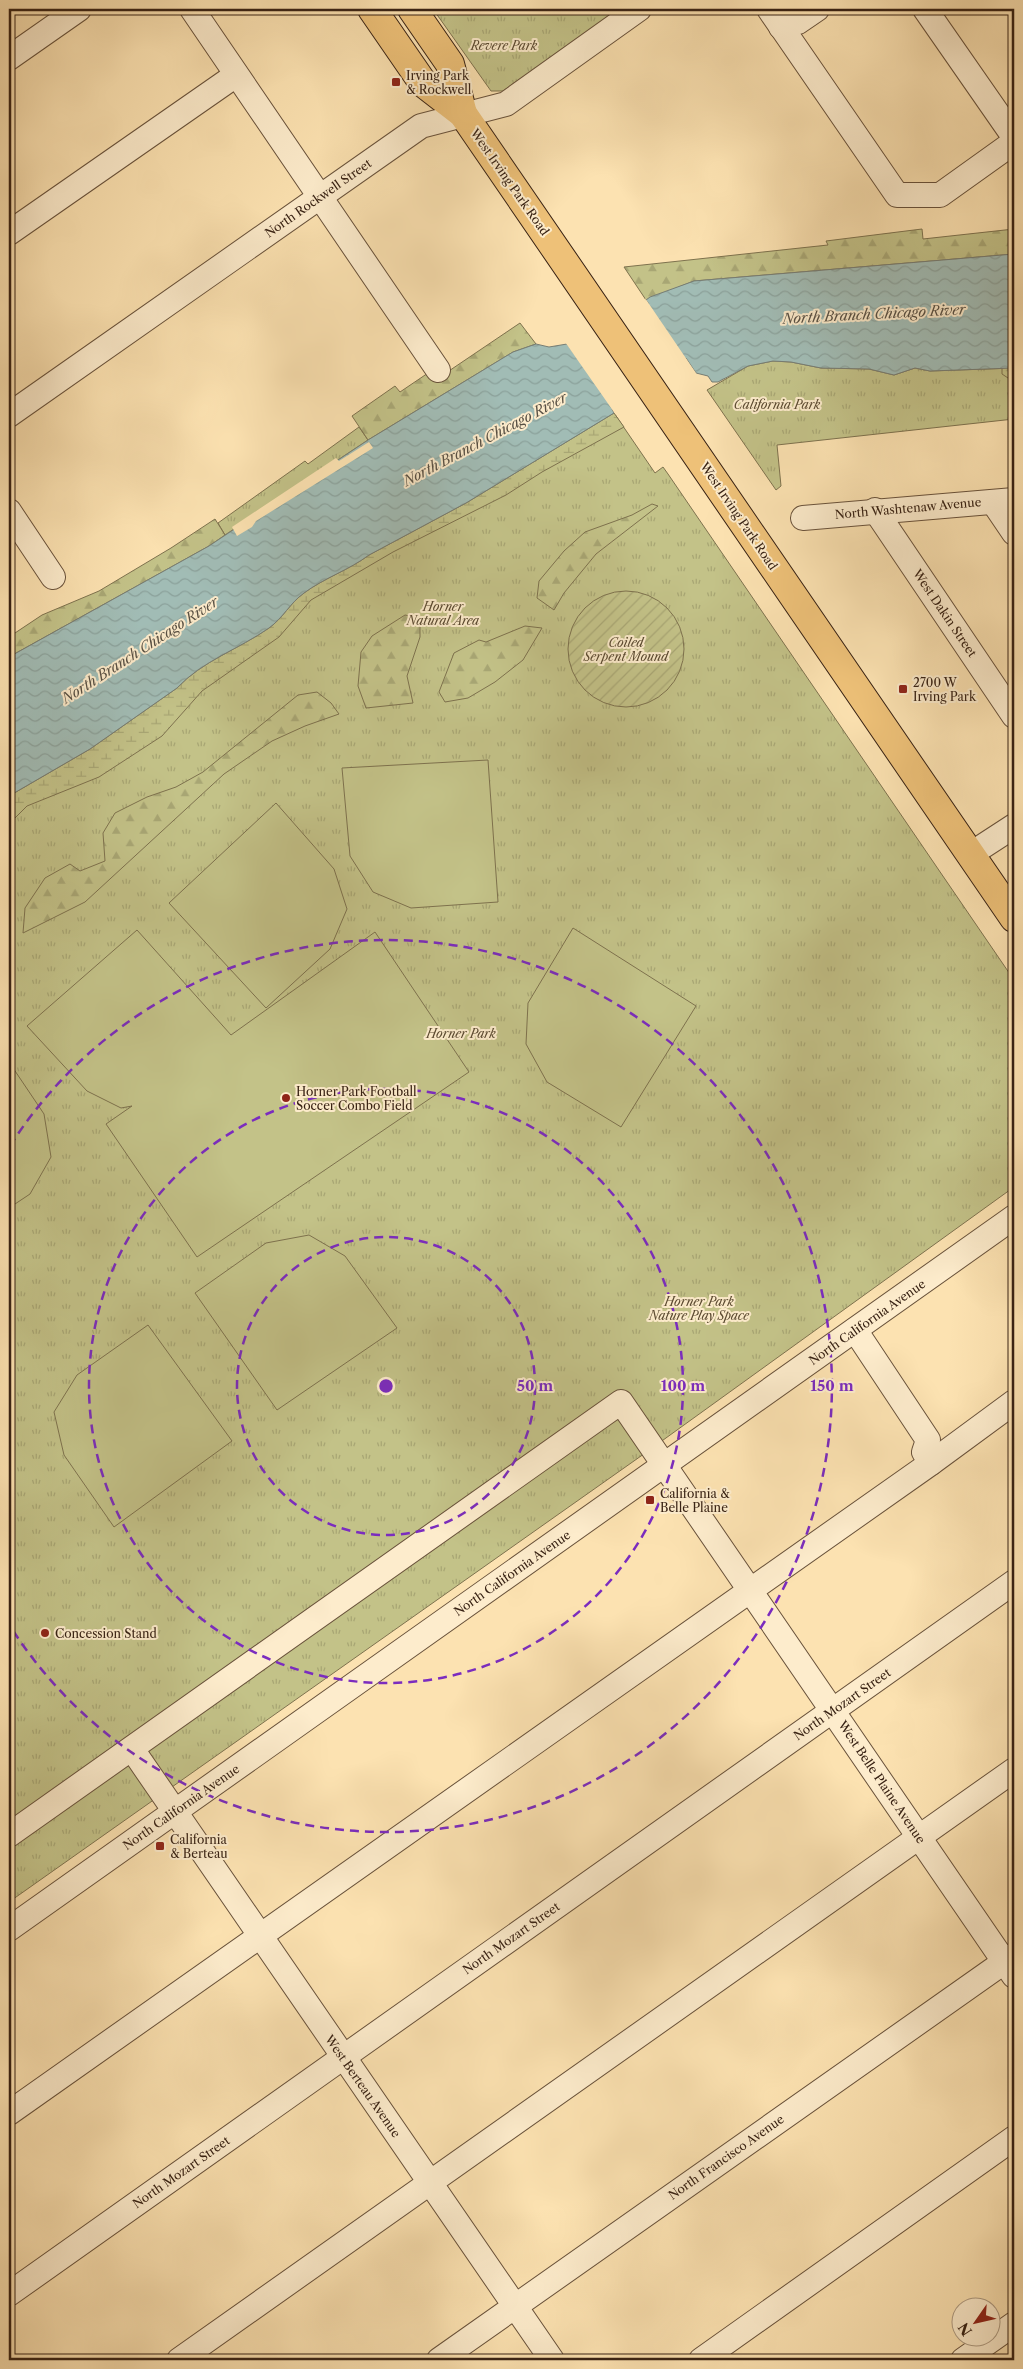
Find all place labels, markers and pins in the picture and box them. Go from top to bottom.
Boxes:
place label: Irving Park & Rockwell [406,68,472,97]
marker: Irving Park & Rockwell [390,76,402,88]
place label: 2700 W Irving Park [913,675,977,704]
marker: 2700 W Irving Park [897,683,909,695]
place label: Horner Park Football Soccer Combo Field [296,1084,417,1113]
marker: Horner Park Football Soccer Combo Field [280,1092,292,1104]
centre of rings [377,1377,395,1395]
place label: California & Belle Plaine [660,1486,730,1515]
marker: California & Belle Plaine [644,1494,656,1506]
place label: Concession Stand [55,1626,158,1641]
marker: Concession Stand [39,1627,51,1639]
place label: California & Berteau [170,1832,228,1861]
marker: California & Berteau [154,1840,166,1852]

